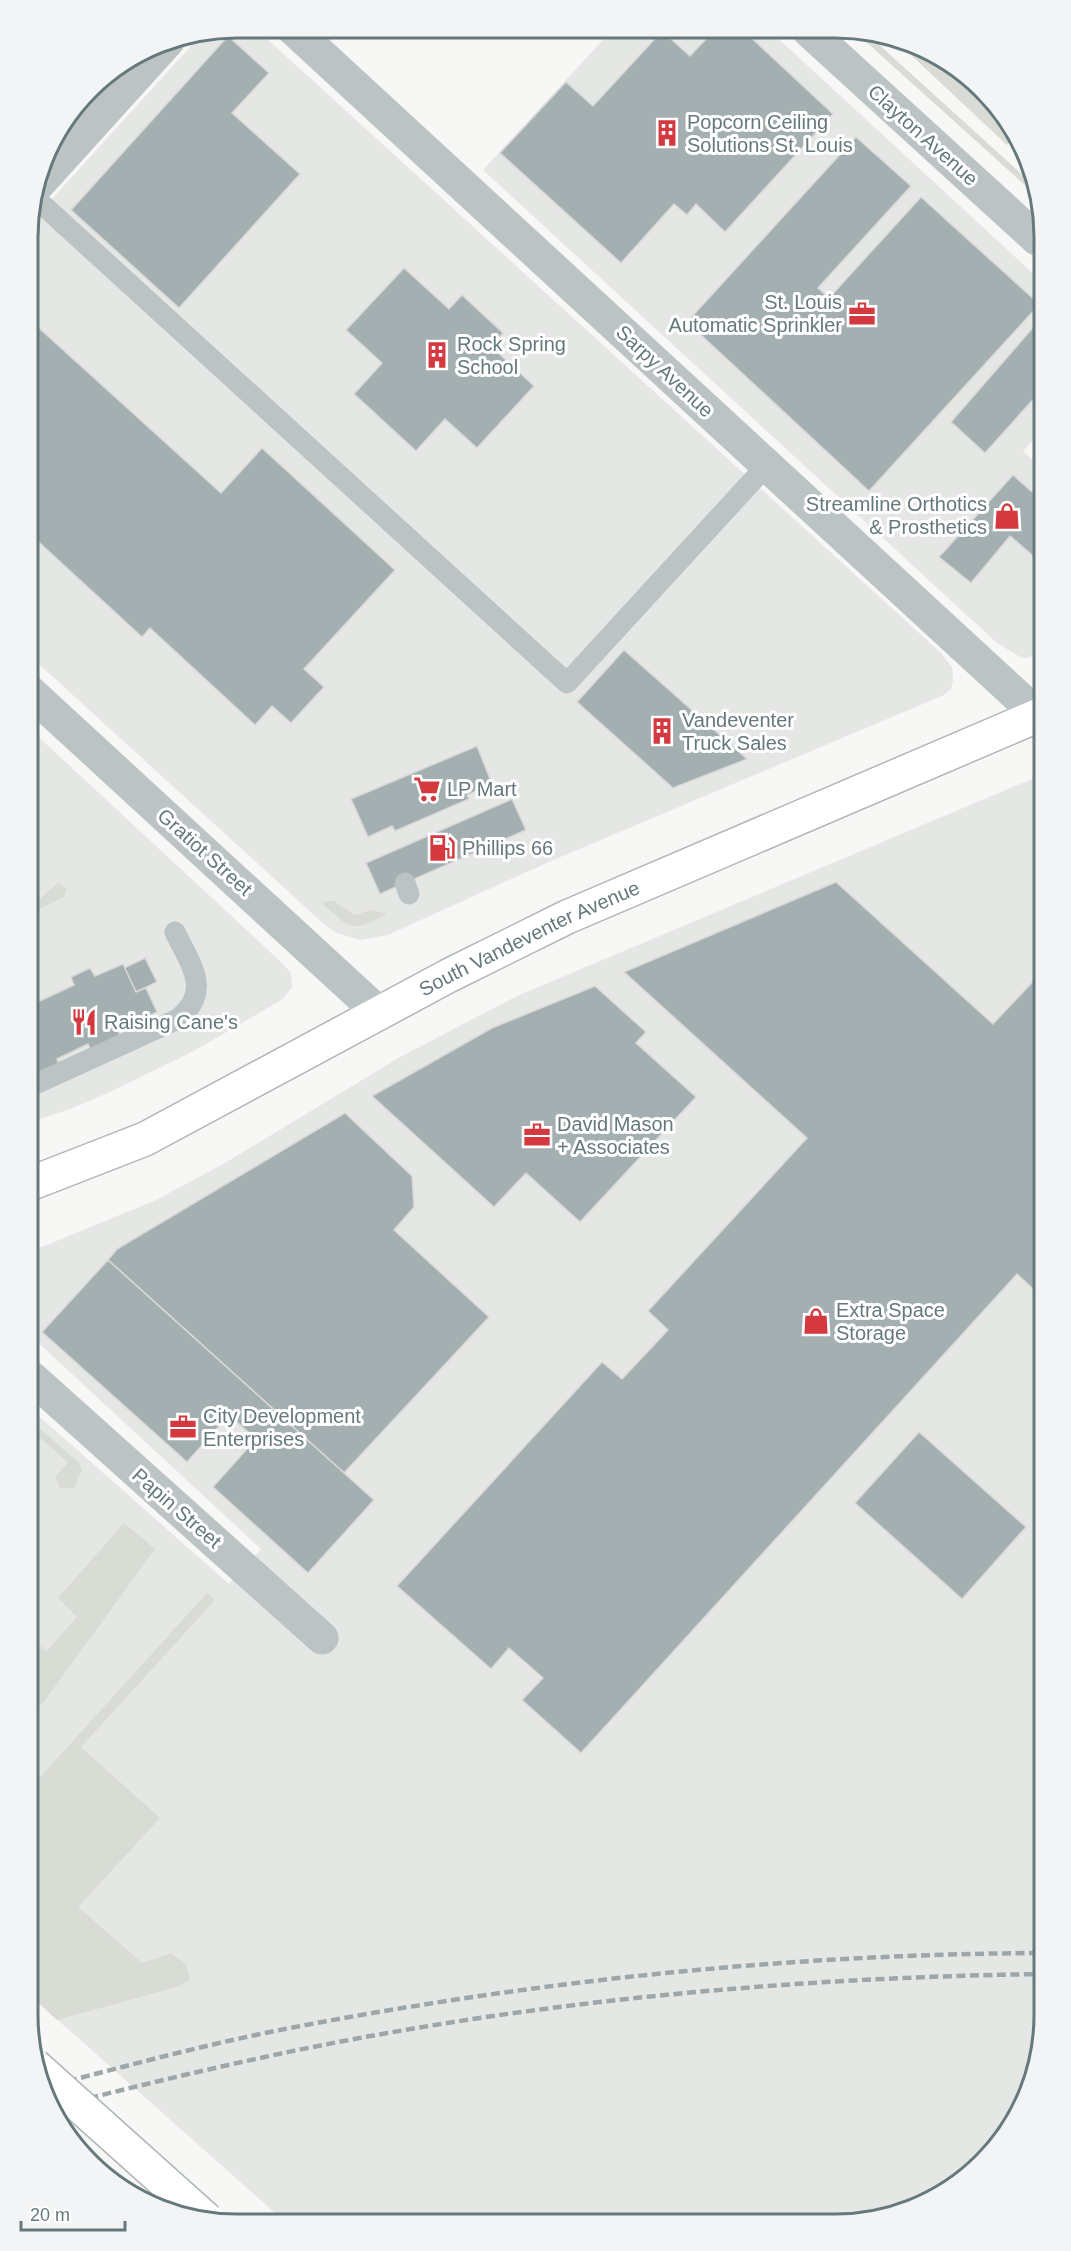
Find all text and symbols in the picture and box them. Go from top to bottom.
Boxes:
street label: Clayton Avenue [864,80,982,190]
place label: Popcorn Ceiling Solutions St. Louis [687,111,853,156]
building icon: Popcorn Ceiling Solutions St. Louis [652,118,682,148]
place label: St. Louis Automatic Sprinkler [669,291,842,336]
office icon: St. Louis Automatic Sprinkler [847,299,877,329]
street label: Sarpy Avenue [612,321,718,421]
place label: Rock Spring School [457,333,566,378]
building icon: Rock Spring School [422,340,452,370]
place label: Streamline Orthotics & Prosthetics [806,493,987,538]
shop icon: Streamline Orthotics & Prosthetics [992,501,1022,531]
place label: Vandeventer Truck Sales [682,709,794,754]
building icon: Vandeventer Truck Sales [647,716,677,746]
supermarket icon: LP Mart [412,774,442,804]
place label: LP Mart [447,778,517,800]
street label: Gratiot Street [153,804,257,900]
fuel station icon: Phillips 66 [427,833,457,863]
place label: Phillips 66 [462,837,553,859]
street label: South Vandeventer Avenue [415,876,643,1000]
restaurant icon: Raising Cane's [69,1007,99,1037]
place label: Raising Cane's [104,1011,238,1033]
place label: David Mason + Associates [557,1113,674,1158]
office icon: David Mason + Associates [522,1120,552,1150]
place label: Extra Space Storage [836,1299,945,1344]
shop icon: Extra Space Storage [801,1306,831,1336]
place label: City Development Enterprises [203,1405,361,1450]
office icon: City Development Enterprises [168,1412,198,1442]
street label: Papin Street [128,1464,226,1553]
scale bar [21,2194,124,2232]
text: 20 m [30,2205,70,2225]

